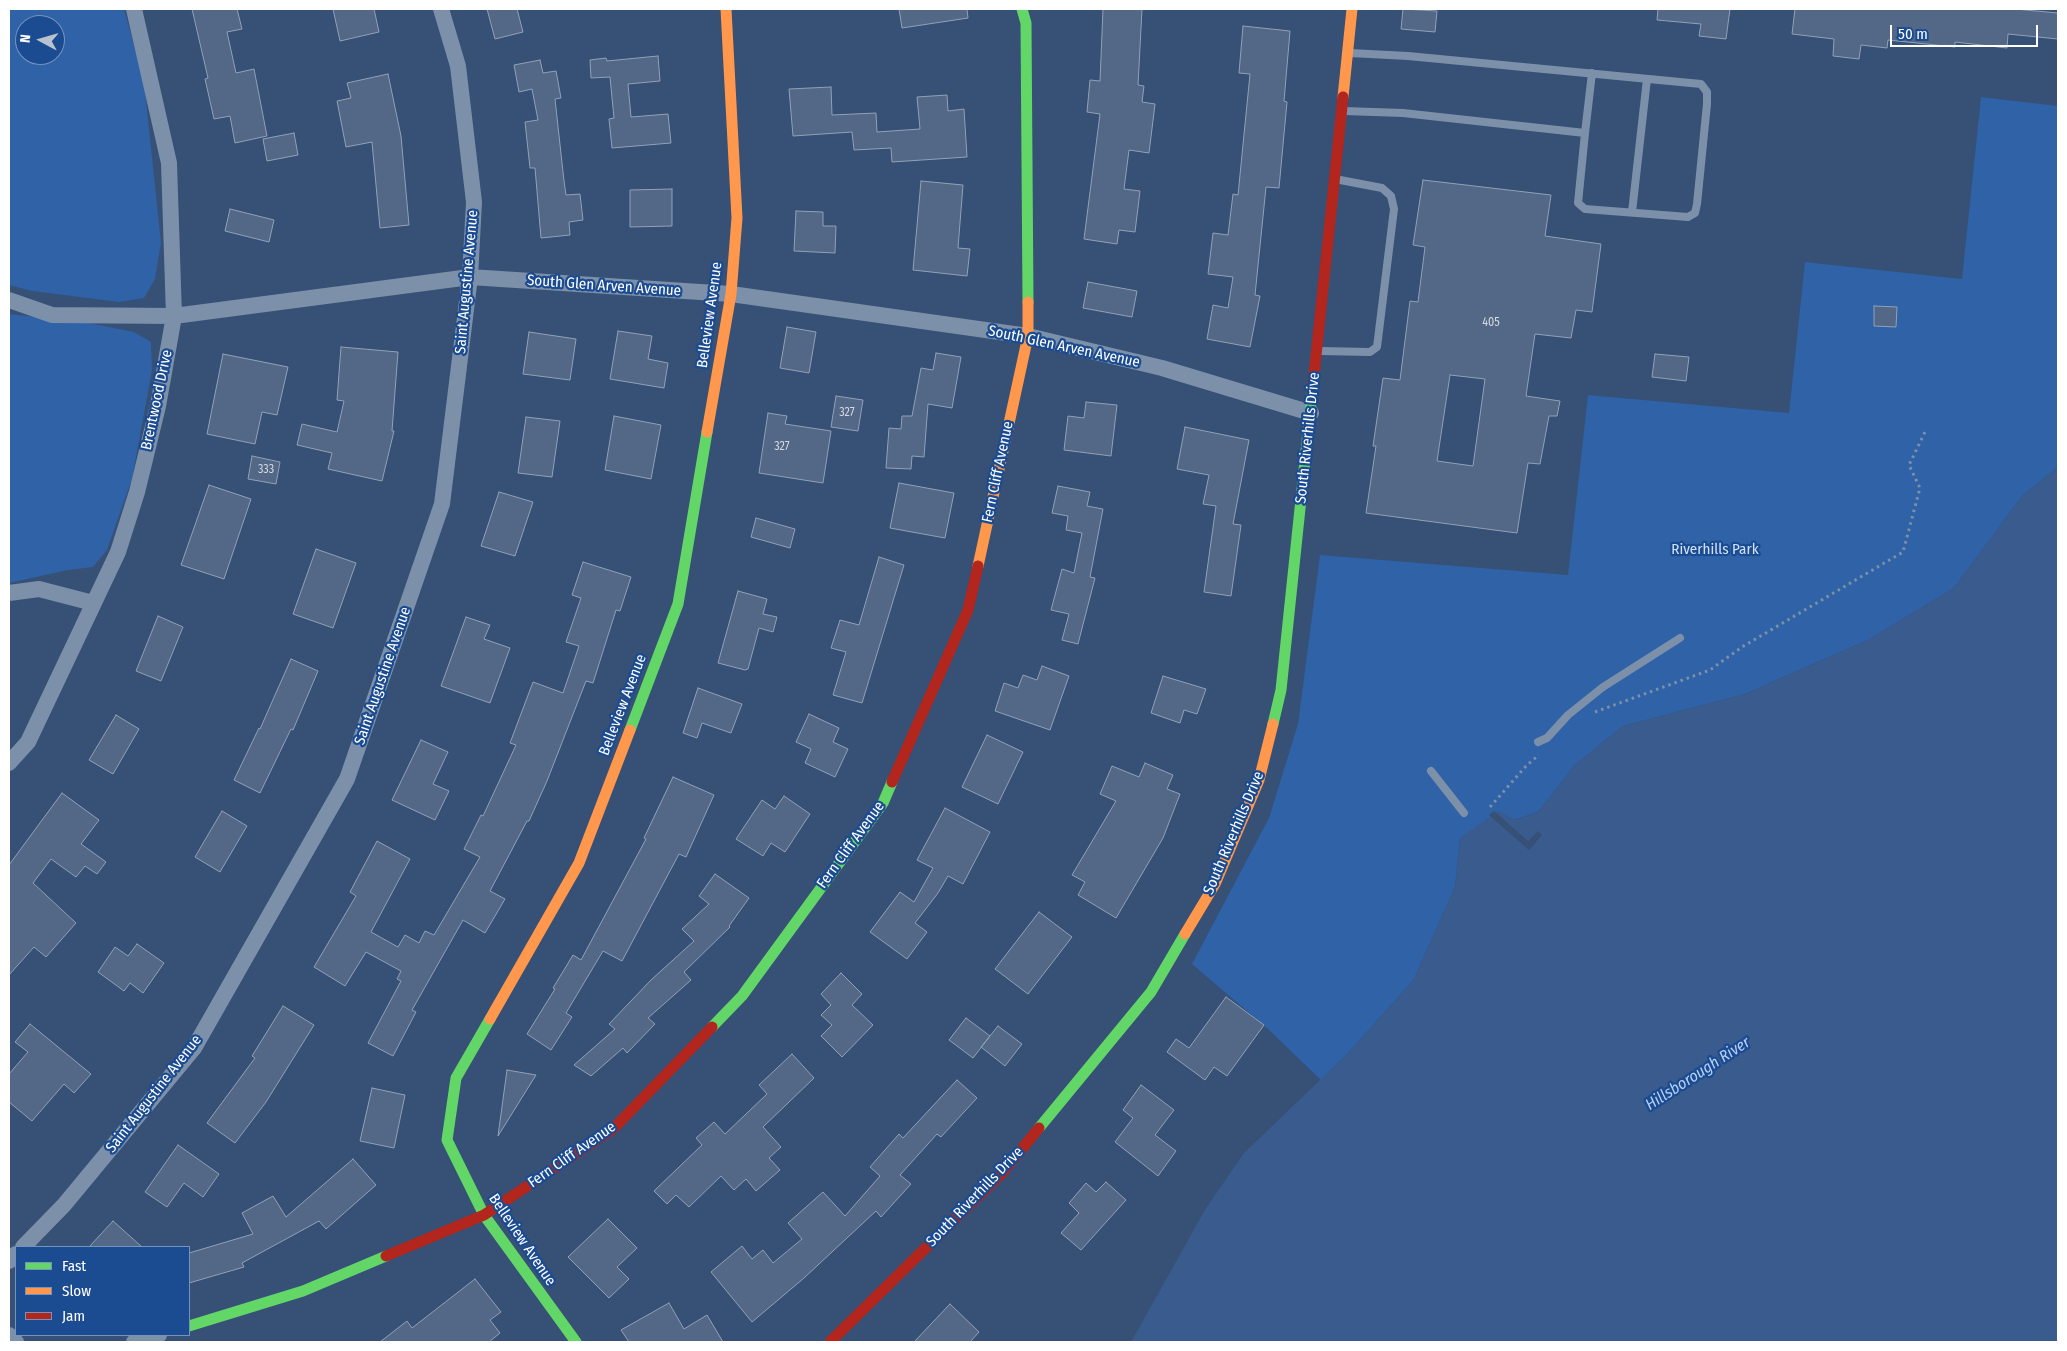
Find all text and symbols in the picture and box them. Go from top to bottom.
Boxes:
north arrow [15,15,65,65]
scale bar [1892,15,2040,47]
text: 50 m [1898,25,1928,43]
text: N [17,33,34,44]
street label: Saint Augustine Avenue [452,209,482,355]
street label: Belleview Avenue [694,261,726,369]
street label: South Glen Arven Avenue [526,272,682,300]
house number: 405 [1482,316,1500,330]
street label: South Glen Arven Avenue [987,322,1141,372]
street label: Brentwood Drive [138,348,176,452]
street label: South Riverhills Drive [1292,371,1324,505]
house number: 327 [839,406,855,420]
street label: Fern Cliff Avenue [978,420,1018,524]
house number: 327 [774,440,790,454]
house number: 333 [258,463,274,477]
park label: Riverhills Park [1671,541,1759,559]
street label: Saint Augustine Avenue [351,605,415,747]
street label: Belleview Avenue [595,652,651,758]
street label: South Riverhills Drive [1200,769,1268,897]
street label: Fern Cliff Avenue [813,798,889,892]
street label: Saint Augustine Avenue [102,1032,206,1156]
water label: Hillsborough River [1642,1033,1754,1115]
street label: Fern Cliff Avenue [525,1118,619,1192]
street label: South Riverhills Drive [923,1143,1027,1251]
street label: Belleview Avenue [485,1191,559,1289]
legend [15,1246,190,1336]
text: Fast [62,1257,86,1275]
text: Slow [62,1282,91,1300]
text: Jam [62,1307,85,1325]

